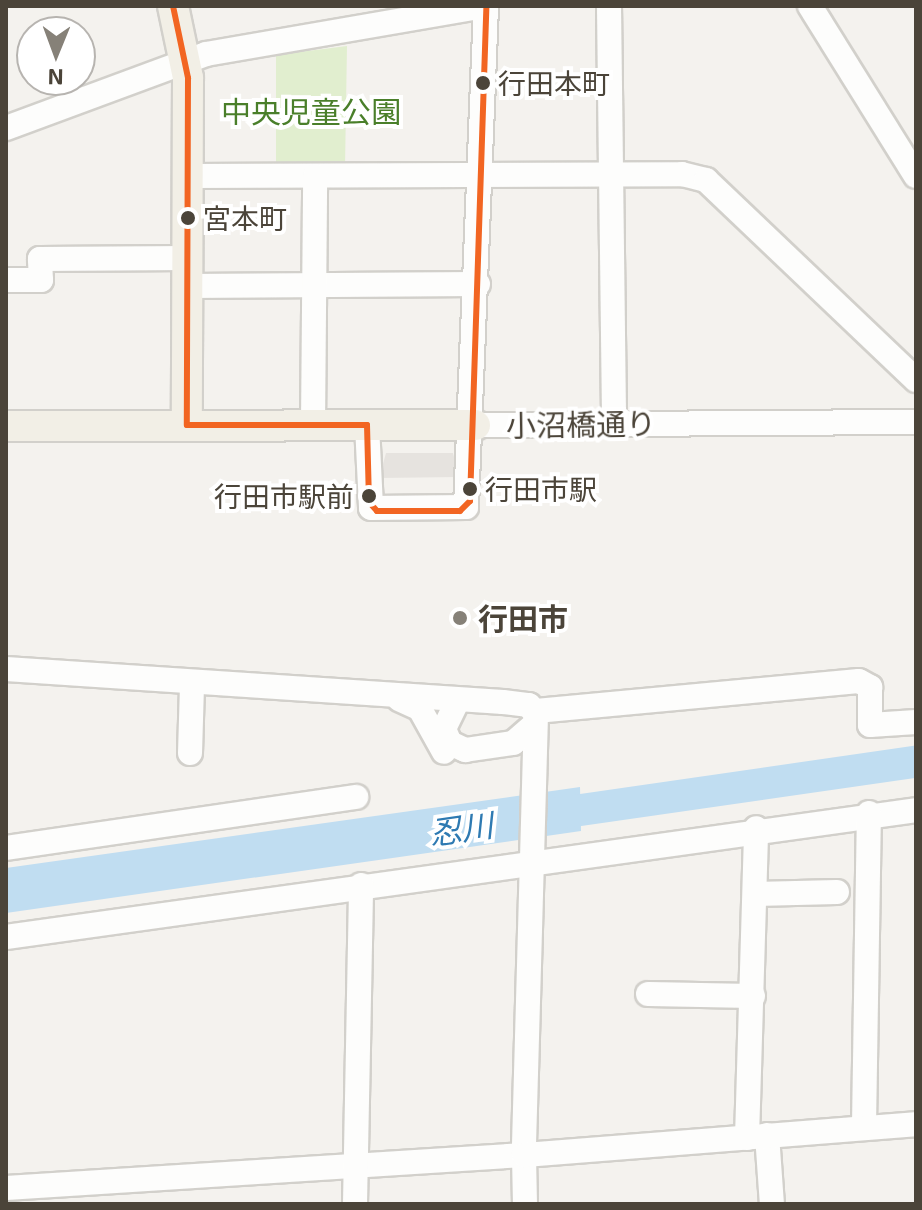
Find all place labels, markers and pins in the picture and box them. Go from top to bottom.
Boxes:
place label: 行田本町 [498,66,610,100]
marker: 行田本町 [475,75,491,91]
place label: 宮本町 [203,201,287,235]
marker: 宮本町 [180,210,196,226]
place label: 行田市駅 [485,472,597,506]
place label: 行田市駅前 [214,479,354,513]
marker: 行田市駅 [462,481,478,497]
marker: 行田市駅前 [361,488,377,504]
place label: 行田市 [478,600,568,636]
marker: 行田市 [449,607,471,629]

